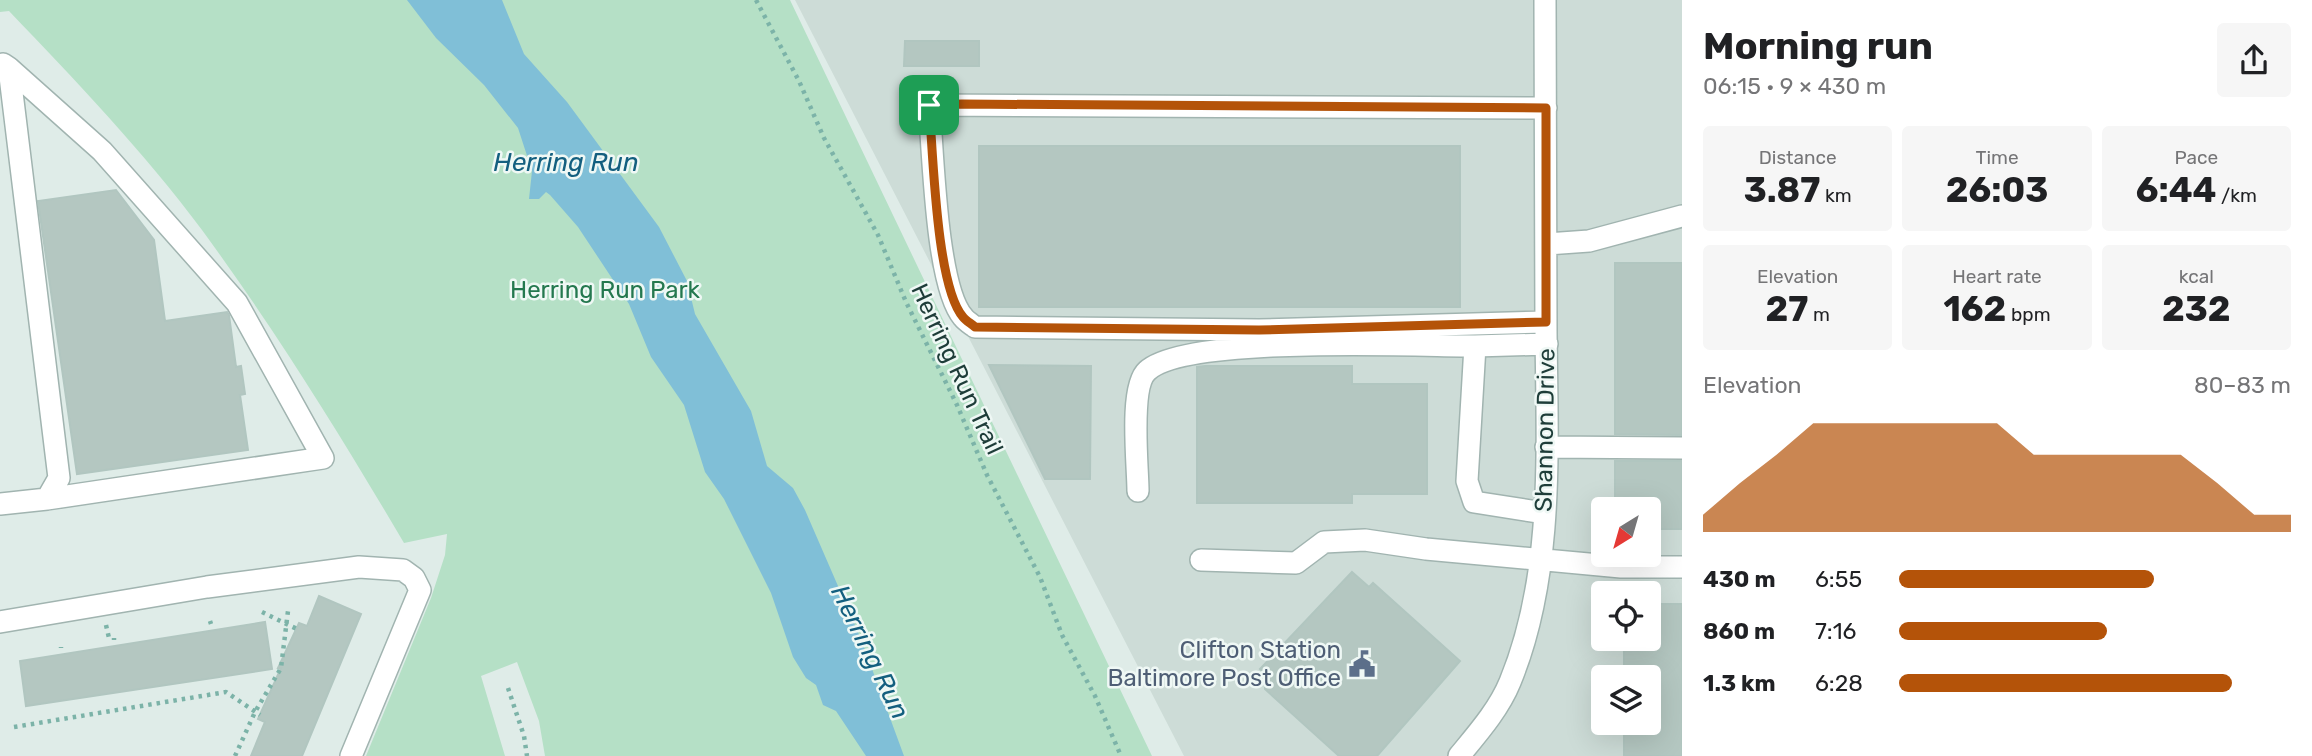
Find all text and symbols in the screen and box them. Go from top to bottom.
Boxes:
text: Morning run [1703,23,1933,69]
button: share [2217,23,2291,97]
text: 06:15 · 9 × 430 m [1703,72,1886,100]
pin [899,75,959,135]
icon: arrive [910,86,948,124]
text: Distance [1759,146,1837,169]
text: Time [1975,146,2019,169]
text: Pace [2175,146,2218,169]
water label: Herring Run [493,147,639,178]
text: 3.87 [1744,169,1820,211]
text: 26:03 [1946,169,2048,211]
text: 6:44 [2136,169,2216,211]
text: km [1820,184,1852,207]
text: /km [2216,184,2257,207]
text: Elevation [1757,265,1838,288]
text: Heart rate [1952,265,2042,288]
text: kcal [2179,265,2214,288]
park label: Herring Run Park [510,276,701,304]
street label: Herring Run Trail [905,279,1009,459]
text: 27 [1765,288,1808,330]
text: 162 [1943,288,2006,330]
text: 232 [2162,288,2231,330]
text: m [1808,303,1830,326]
text: bpm [2006,303,2051,326]
street label: Shannon Drive [1530,348,1560,512]
text: Elevation [1703,371,1802,399]
text: 80–83 m [2194,371,2291,399]
north arrow [1591,497,1661,567]
map controls [1591,497,1661,735]
text: 430 m [1703,565,1775,593]
text: 6:55 [1815,565,1862,593]
water label: Herring Run [824,580,916,724]
button: locate [1591,581,1661,651]
text: 860 m [1703,617,1775,645]
text: 7:16 [1815,617,1856,645]
place label: Clifton Station Baltimore Post Office [1107,636,1341,692]
public building icon: Clifton Station Baltimore Post Office [1347,649,1377,679]
button: layers [1591,665,1661,735]
text: 1.3 km [1703,669,1776,697]
text: 6:28 [1815,669,1863,697]

